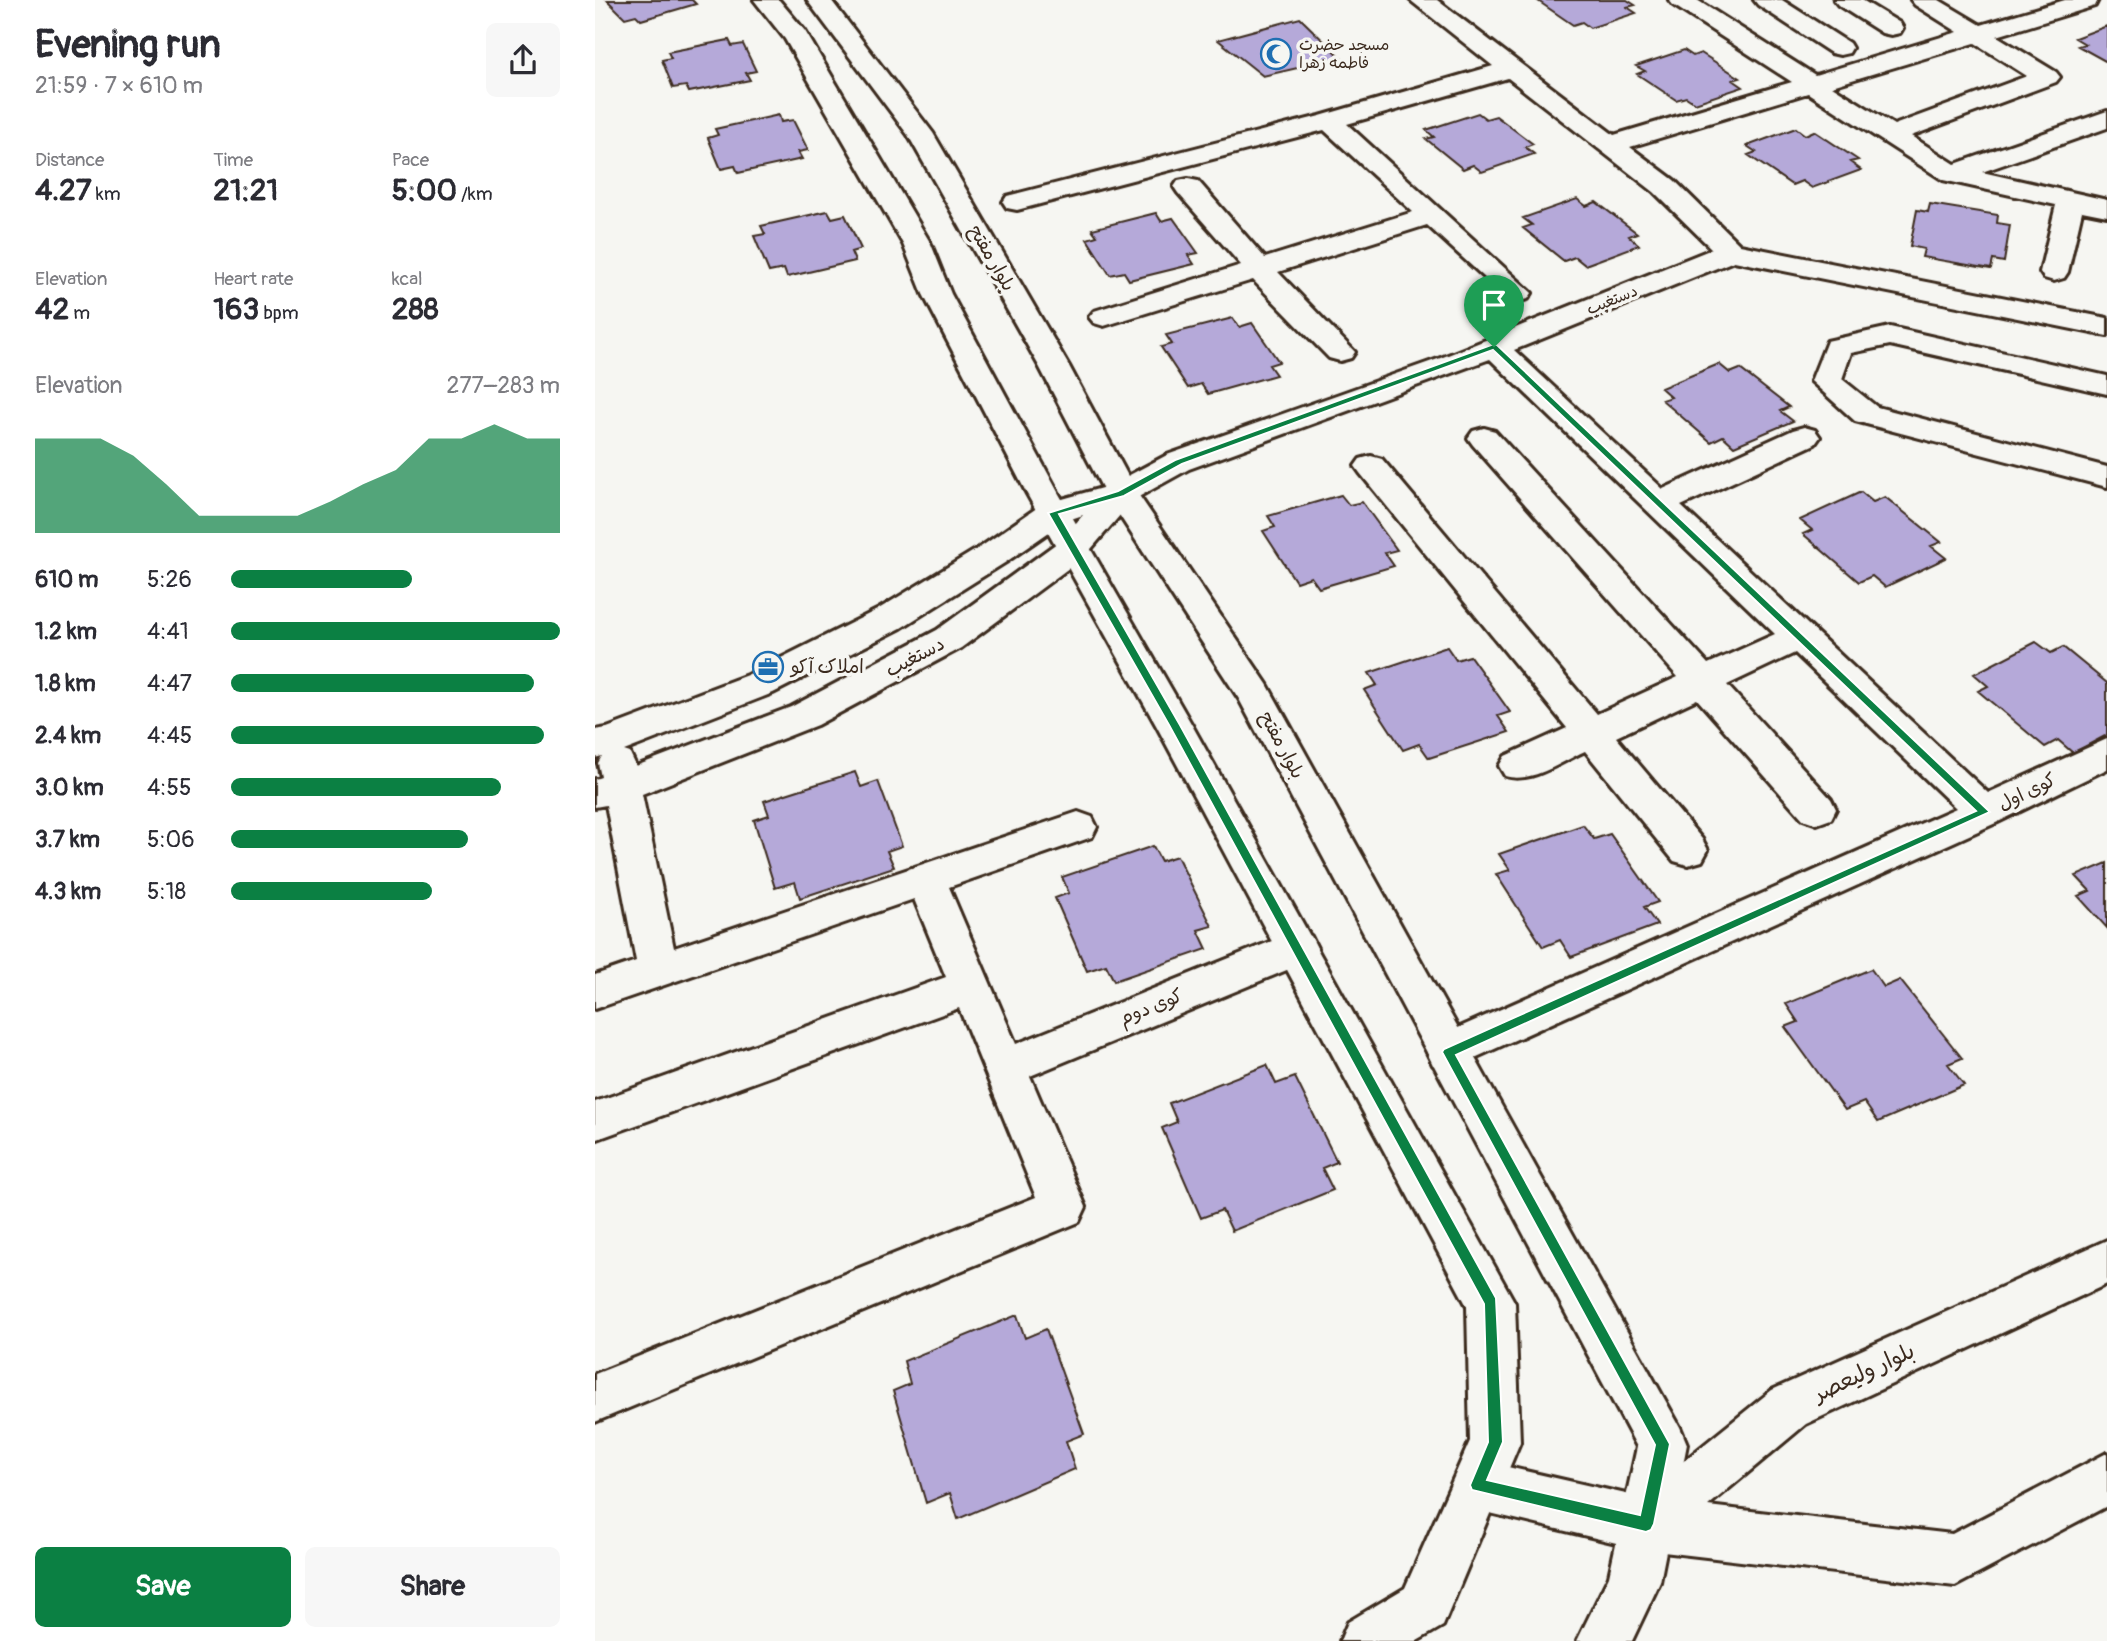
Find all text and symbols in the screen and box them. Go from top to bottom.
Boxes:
text: Evening run [35,21,221,69]
button: share [486,23,560,97]
place label: مسجد حضرت فاطمه زهرا [1299,35,1389,73]
mosque icon: مسجد حضرت فاطمه زهرا [1259,37,1293,71]
text: 21:59 · 7 × 610 m [35,71,203,100]
text: Distance [35,148,104,172]
text: Time [213,148,253,172]
text: Pace [392,148,429,172]
text: 4.27 [35,172,92,209]
text: 21:21 [213,172,278,209]
text: 5:00 [392,172,457,209]
text: km [92,182,121,206]
text: /km [457,182,493,206]
street label: بلوار مفتح [963,220,1021,296]
text: Elevation [35,267,107,291]
text: Heart rate [213,267,293,291]
text: kcal [392,267,423,291]
pin [1464,275,1524,347]
street label: دستغیب [1584,281,1640,319]
icon: arrive [1475,286,1513,324]
text: 42 [35,291,69,328]
text: 163 [213,291,259,328]
text: 288 [392,291,439,328]
text: m [69,301,90,325]
text: bpm [259,301,299,325]
text: Elevation [35,371,123,400]
text: 277–283 m [447,371,560,400]
text: 610 m [35,565,99,594]
text: 5:26 [147,565,192,594]
text: 1.2 km [35,617,97,646]
text: 4:41 [147,617,189,646]
street label: دستغیب [881,632,949,682]
office icon: املاک آکو [751,650,785,684]
place label: املاک آکو [789,655,864,679]
text: 1.8 km [35,669,96,698]
text: 4:47 [147,669,192,698]
street label: بلوار مفتح [1254,707,1310,783]
text: 2.4 km [35,721,101,750]
text: 4:45 [147,721,192,750]
street label: کوی اول [1994,768,2060,816]
text: 3.0 km [35,773,104,802]
text: 4:55 [147,773,191,802]
text: 3.7 km [35,825,100,854]
text: 5:06 [147,825,195,854]
text: 4.3 km [35,877,101,906]
text: 5:18 [147,877,186,906]
street label: کوی دوم [1116,983,1187,1032]
street label: بلوار ولیعصر [1807,1336,1919,1409]
button: Save [35,1547,291,1627]
button: Share [305,1547,560,1627]

